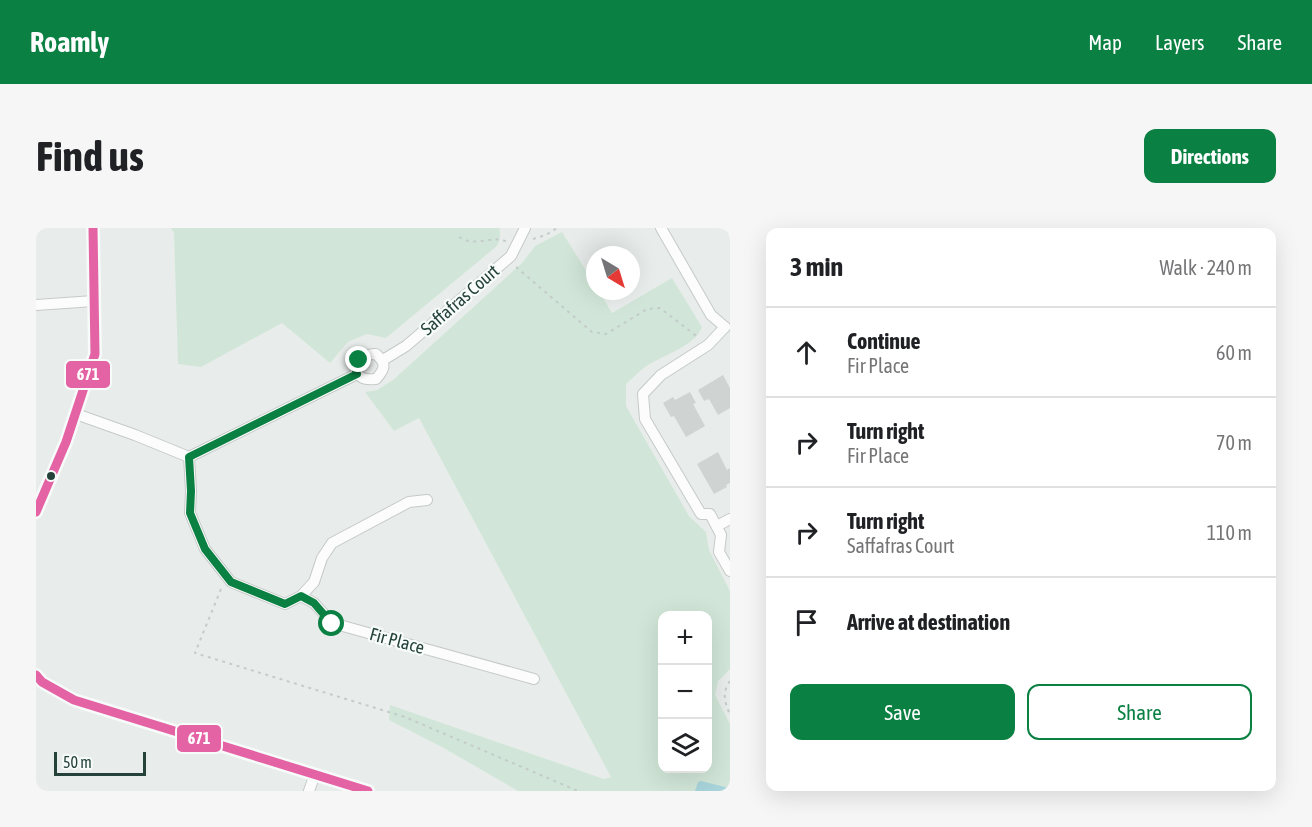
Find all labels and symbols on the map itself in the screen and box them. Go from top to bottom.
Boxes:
north arrow [586,246,640,300]
street label: Saffafras Court [416,260,503,339]
route end [345,346,371,372]
line badge: 671 [65,360,111,389]
text: 671 [77,365,100,383]
unlabelled marker [45,470,57,482]
route start [318,610,344,636]
street label: Fir Place [367,623,427,658]
line badge: 671 [176,724,222,753]
text: 671 [188,729,211,747]
scale bar [54,749,146,776]

